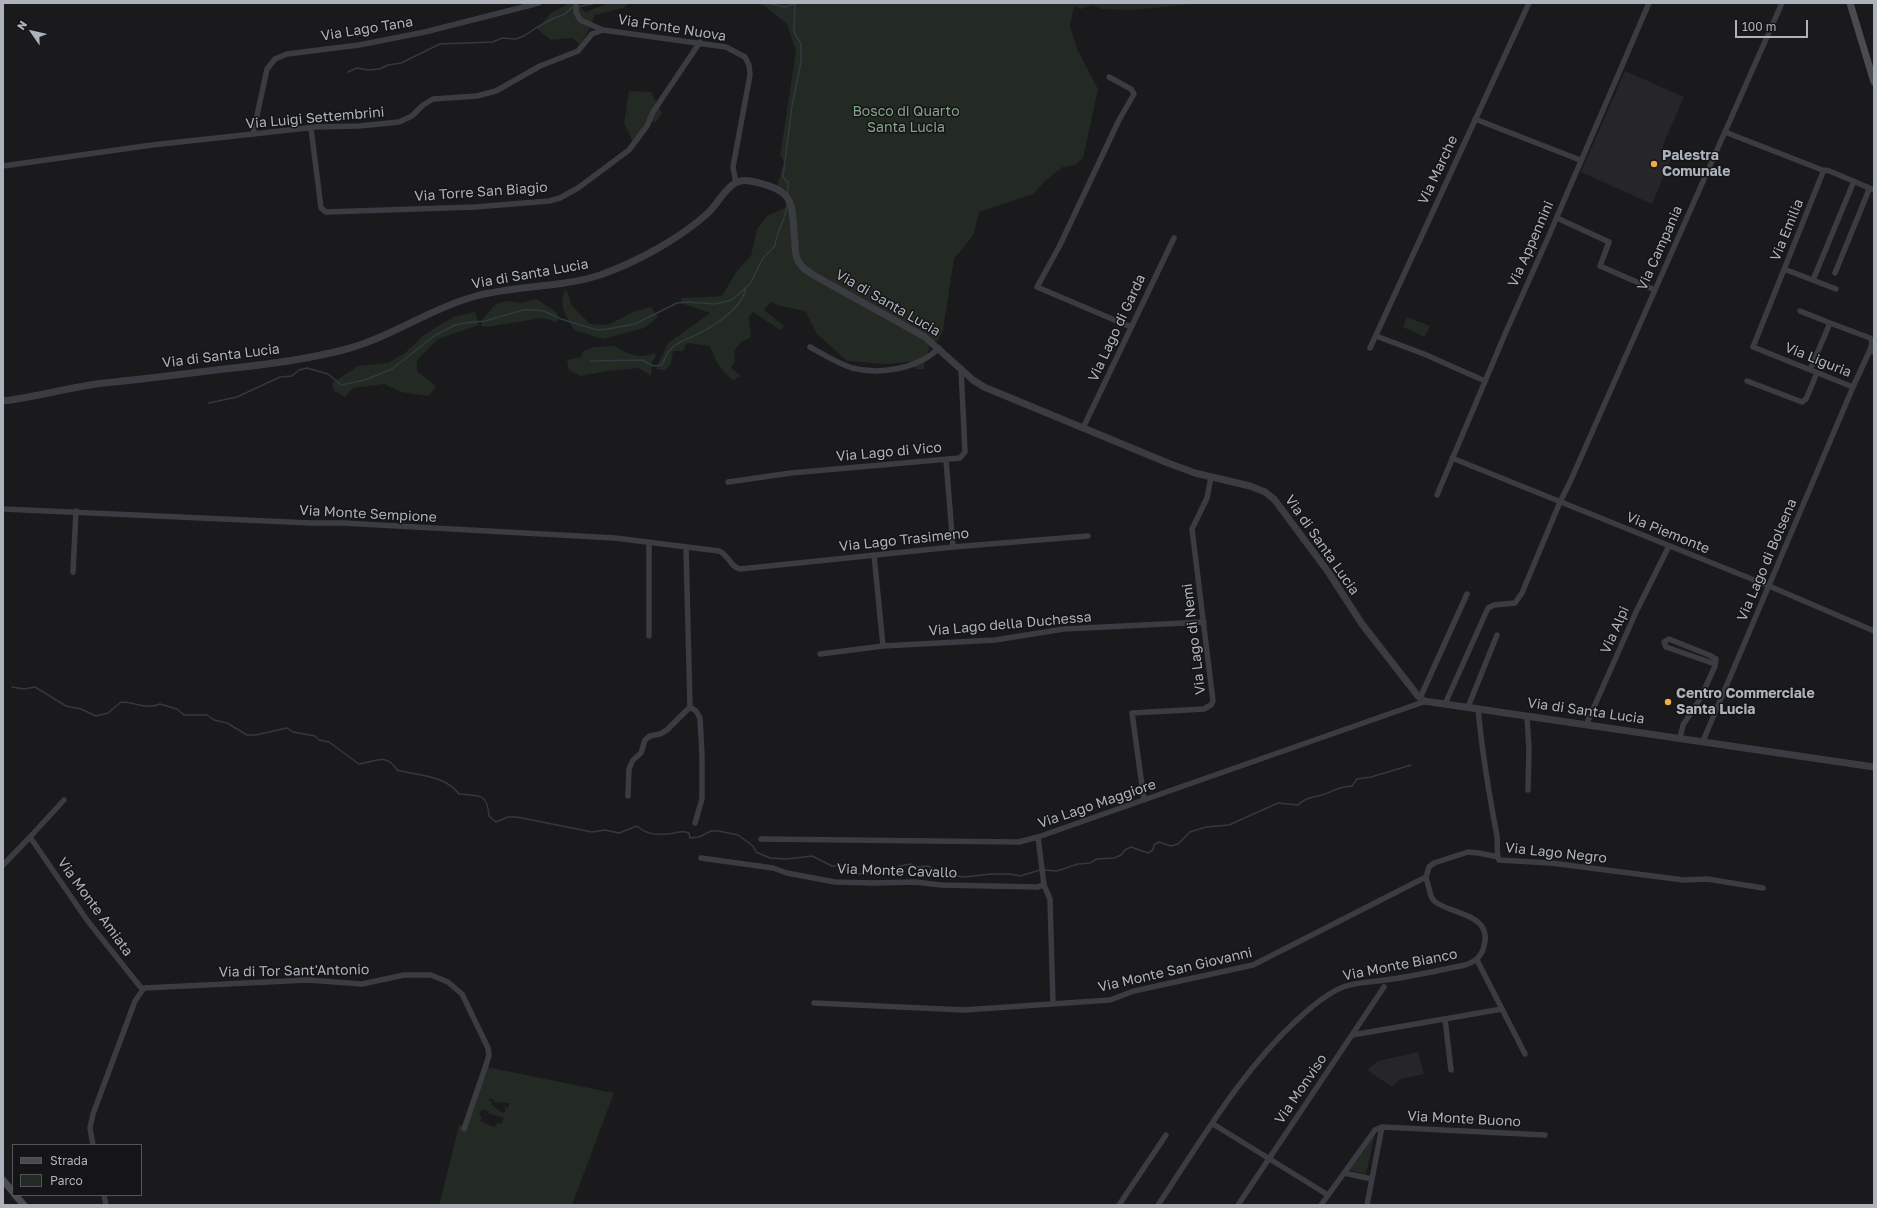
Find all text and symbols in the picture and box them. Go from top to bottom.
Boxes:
street label: Via Fonte Nuova [617,11,727,45]
north arrow [12,12,52,52]
scale bar [1737,12,1810,38]
street label: Via Lago Tana [320,13,414,45]
text: N [14,18,29,32]
text: 100 m [1742,19,1776,34]
street label: Via Luigi Settembrini [245,104,385,132]
park label: Bosco di Quarto Santa Lucia [852,104,960,136]
street label: Via Marche [1415,133,1461,207]
place label: Palestra Comunale [1662,148,1730,180]
marker: Palestra Comunale [1649,159,1659,169]
street label: Via Torre San Biagio [414,179,548,205]
street label: Via Emilia [1767,197,1807,263]
street label: Via Appennini [1504,198,1558,290]
street label: Via Campania [1634,203,1686,293]
street label: Via di Santa Lucia [470,255,590,293]
street label: Via di Santa Lucia [833,266,943,340]
street label: Via Lago di Garda [1085,272,1149,384]
street label: Via Liguria [1782,339,1854,381]
street label: Via di Santa Lucia [161,340,281,372]
street label: Via Lago di Vico [835,439,943,465]
street label: Via di Santa Lucia [1281,492,1363,598]
street label: Via Lago di Bolsena [1734,496,1800,624]
street label: Via Monte Sempione [299,502,437,526]
street label: Via Piemonte [1624,509,1712,557]
street label: Via Lago Trasimeno [838,525,970,555]
street label: Via Lago di Nemi [1179,582,1209,696]
street label: Via Alpi [1597,604,1633,656]
street label: Via Lago della Duchessa [928,609,1092,639]
place label: Centro Commerciale Santa Lucia [1676,686,1815,718]
street label: Via di Santa Lucia [1526,694,1646,728]
marker: Centro Commerciale Santa Lucia [1663,697,1673,707]
street label: Via Lago Maggiore [1036,776,1158,832]
street label: Via Lago Negro [1504,839,1608,867]
street label: Via Monte Amiata [54,855,136,959]
street label: Via Monte Cavallo [837,861,957,881]
street label: Via Monte San Giovanni [1096,944,1254,996]
street label: Via Monte Bianco [1341,946,1459,984]
street label: Via di Tor Sant'Antonio [218,961,370,981]
street label: Via Monviso [1271,1051,1331,1127]
street label: Via Monte Buono [1407,1108,1521,1130]
legend [12,1144,142,1196]
text: Strada [50,1153,88,1168]
text: Parco [50,1173,83,1188]

